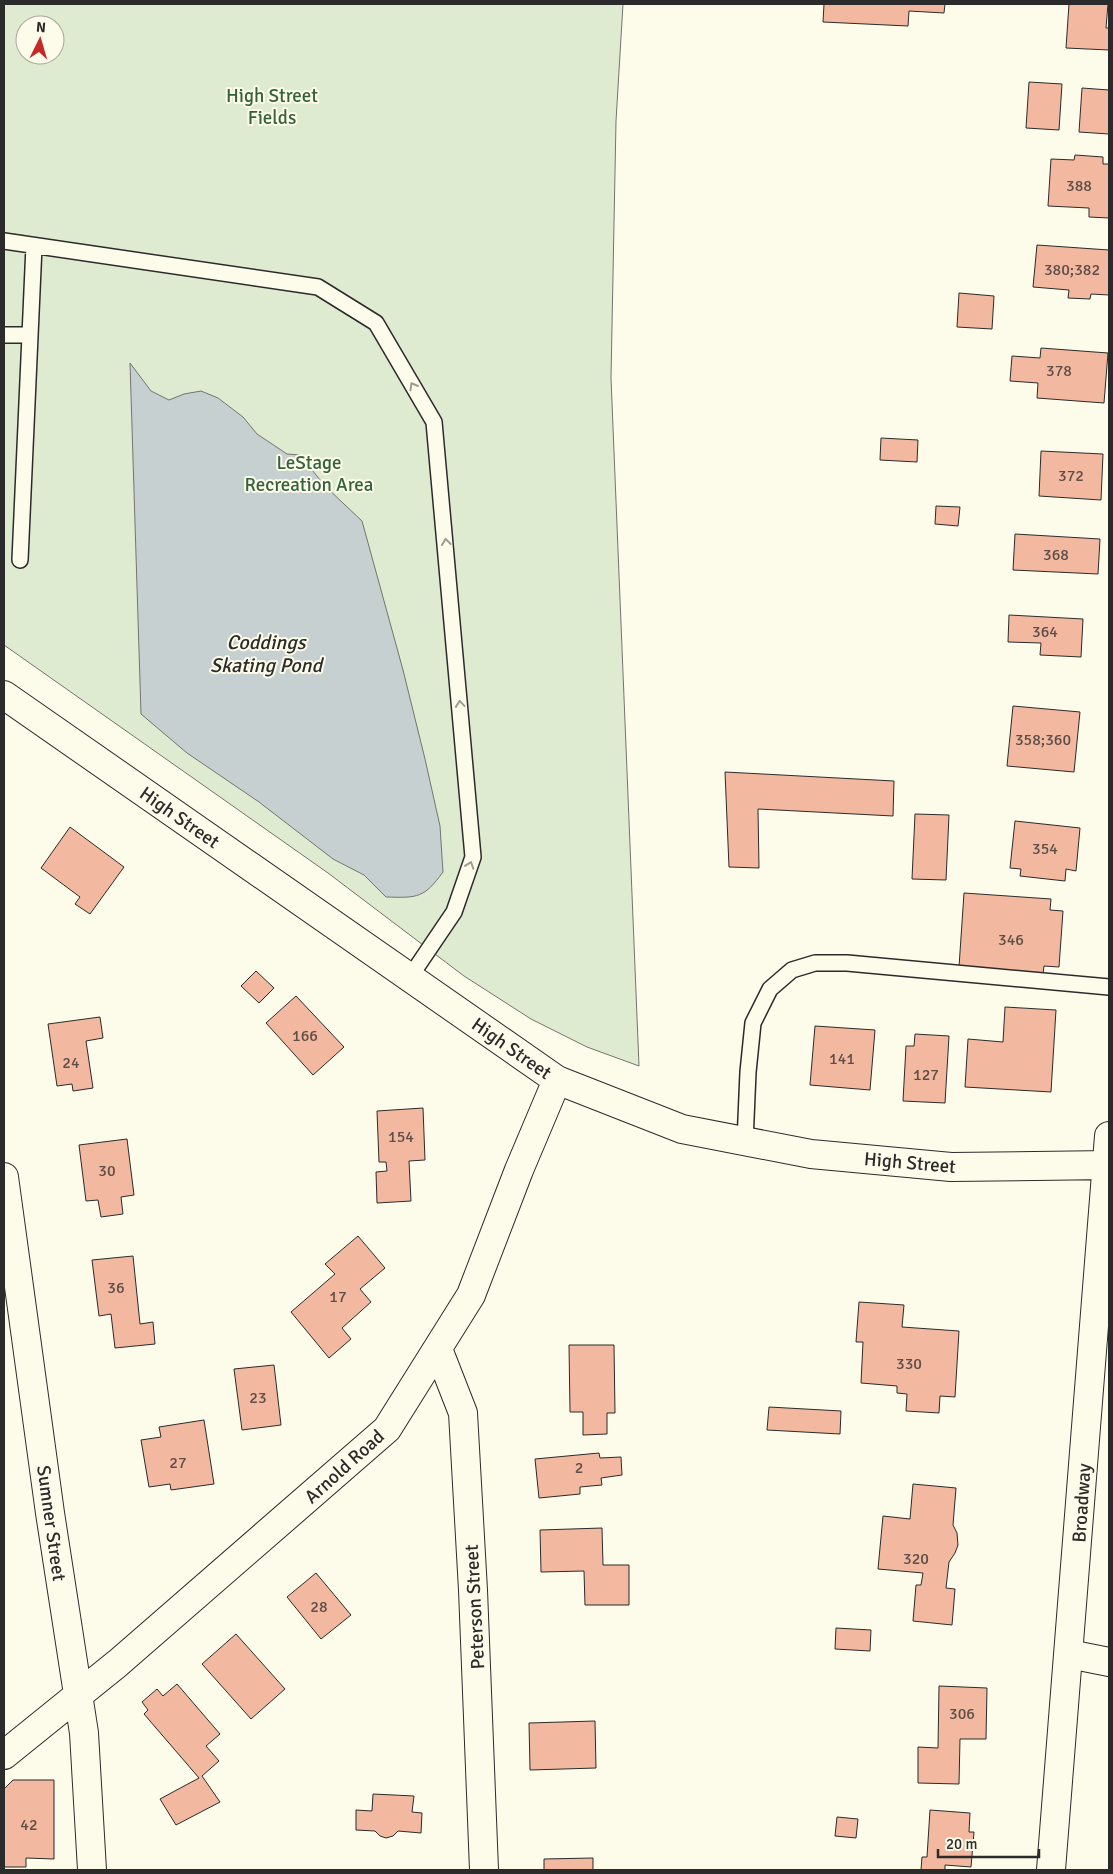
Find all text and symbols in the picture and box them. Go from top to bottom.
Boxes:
north arrow [15,15,65,65]
text: N [35,19,47,36]
park label: High Street Fields [226,84,318,130]
house number: 388 [1066,176,1092,196]
house number: 380;382 [1044,260,1100,280]
house number: 378 [1046,361,1072,381]
one-way arrow [409,382,419,391]
park label: LeStage Recreation Area [245,451,373,497]
house number: 372 [1058,466,1084,486]
one-way arrow [441,538,452,546]
house number: 368 [1043,545,1069,565]
house number: 364 [1032,622,1058,642]
water label: Coddings Skating Pond [210,630,325,678]
one-way arrow [455,700,466,708]
house number: 358;360 [1015,730,1071,750]
street label: High Street [135,782,224,854]
house number: 354 [1032,839,1058,859]
one-way arrow [465,862,475,870]
house number: 346 [998,930,1024,950]
street label: High Street [467,1013,556,1085]
house number: 166 [292,1026,318,1046]
house number: 141 [829,1049,855,1069]
house number: 24 [62,1053,80,1073]
house number: 127 [913,1065,939,1085]
house number: 154 [388,1127,414,1147]
street label: High Street [863,1147,957,1179]
house number: 30 [98,1161,116,1181]
house number: 36 [107,1278,125,1298]
house number: 17 [329,1287,347,1307]
house number: 330 [896,1354,922,1374]
house number: 23 [249,1388,267,1408]
street label: Arnold Road [300,1425,390,1509]
house number: 27 [169,1453,187,1473]
house number: 2 [575,1458,583,1478]
street label: Broadway [1067,1463,1097,1543]
street label: Sumner Street [31,1464,71,1583]
street label: Peterson Street [460,1544,490,1670]
house number: 320 [903,1549,929,1569]
house number: 28 [310,1597,328,1617]
house number: 306 [949,1704,975,1724]
house number: 42 [20,1815,38,1835]
scale bar [938,1826,1039,1858]
text: 20 m [946,1835,977,1853]

